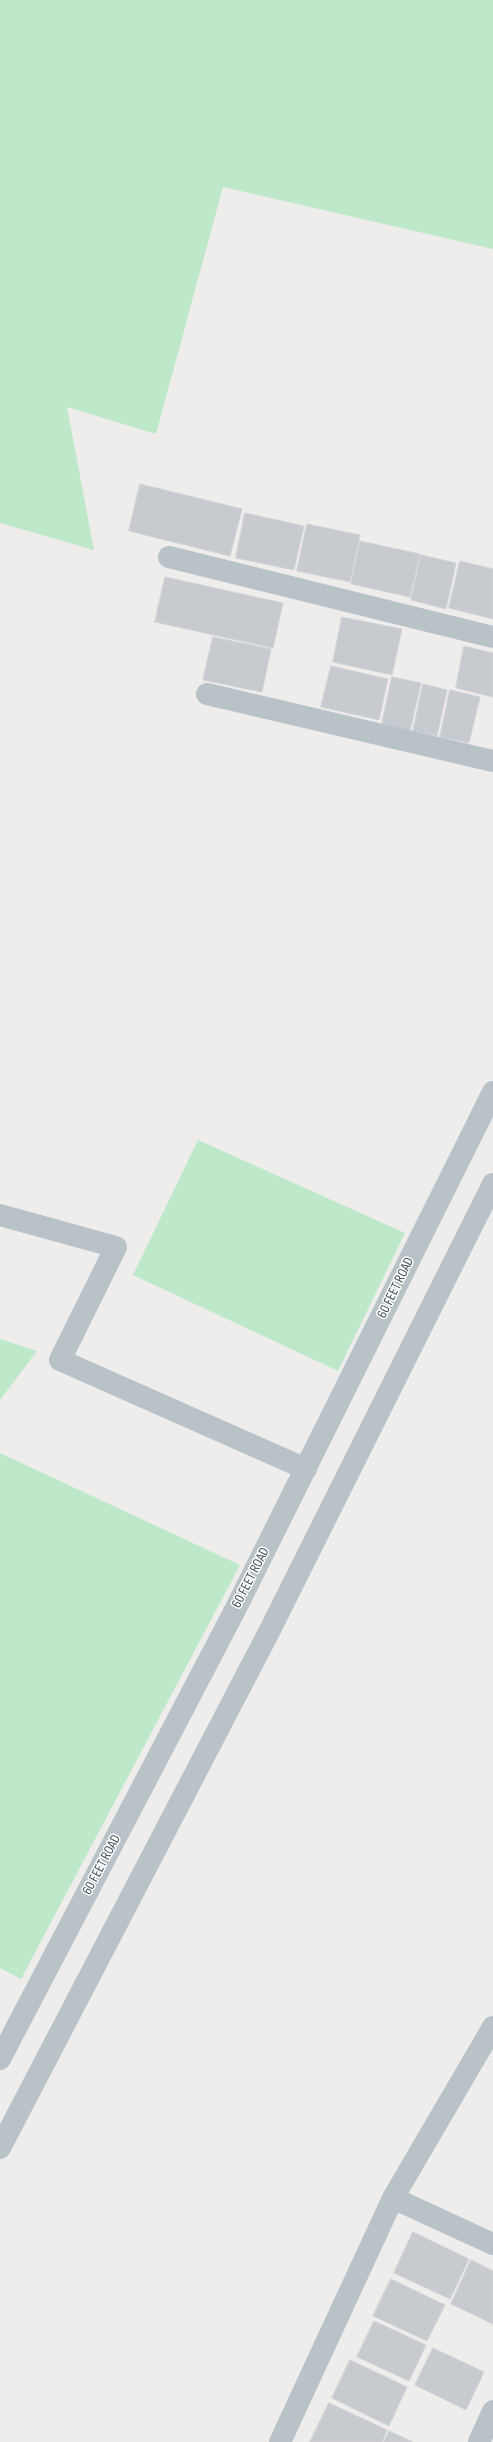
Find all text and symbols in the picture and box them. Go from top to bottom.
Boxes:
street label: 60 FEET ROAD [374,1255,418,1321]
street label: 60 FEET ROAD [229,1545,273,1611]
street label: 60 FEET ROAD [79,1832,125,1898]

